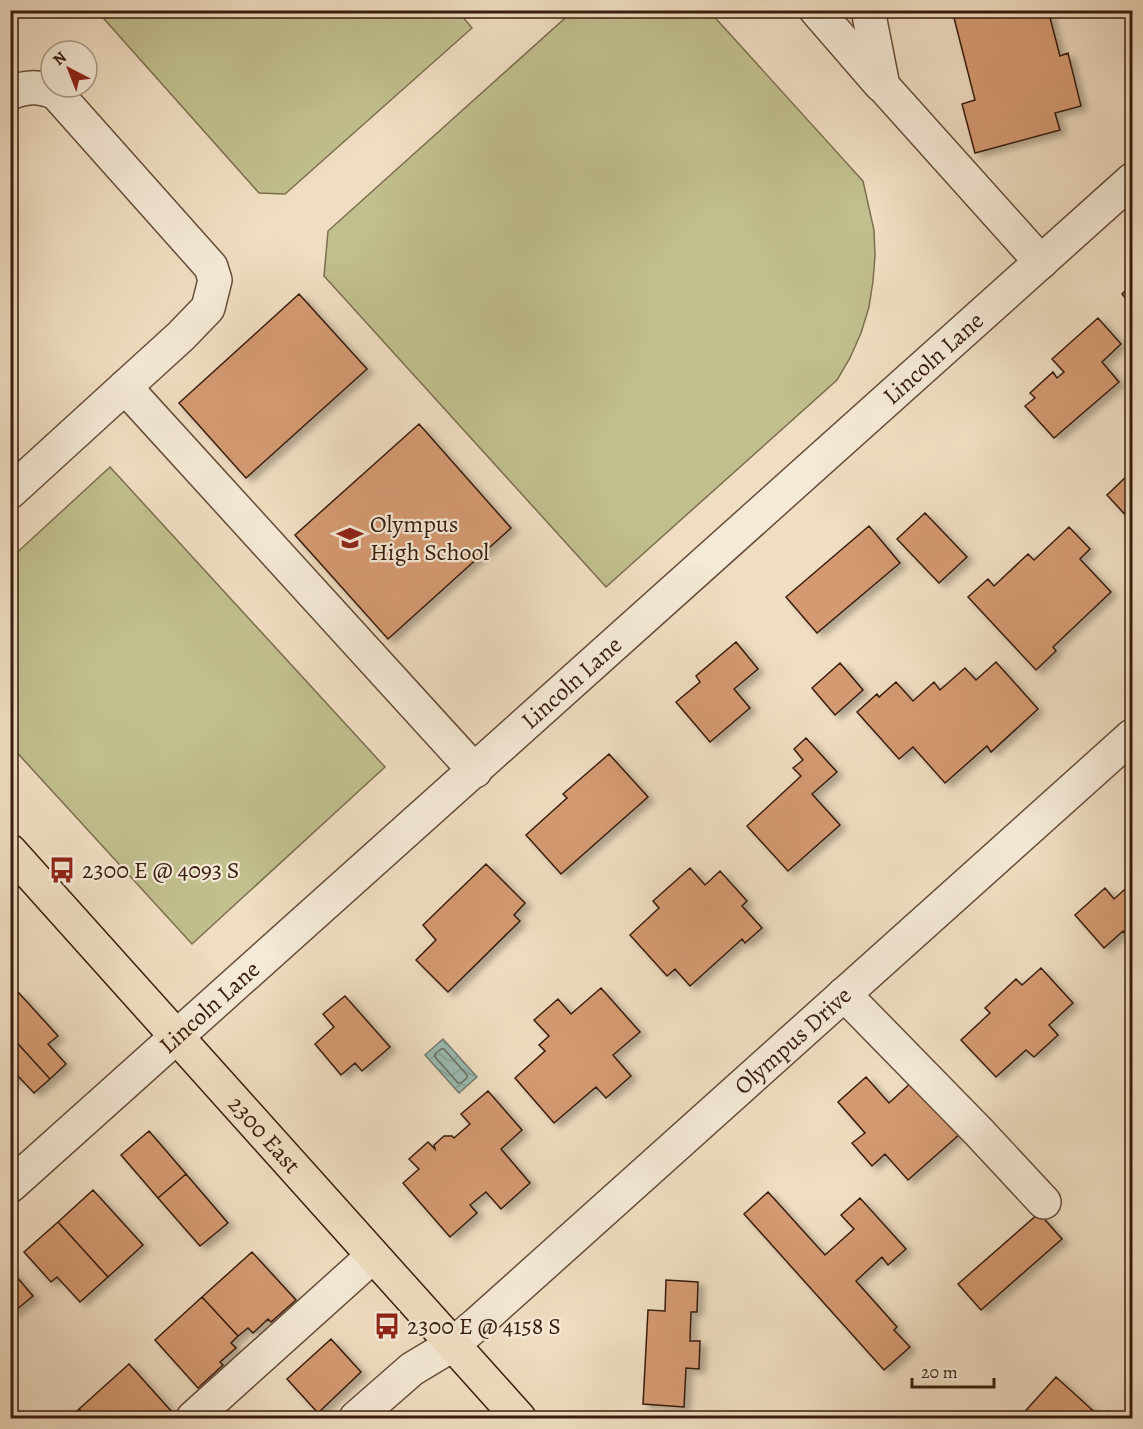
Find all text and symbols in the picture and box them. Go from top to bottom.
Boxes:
north arrow [39,39,99,99]
text: N [48,46,72,71]
street label: Lincoln Lane [876,305,990,412]
place label: Olympus High School [370,508,489,568]
school or university icon: Olympus High School [335,523,365,553]
street label: Lincoln Lane [514,629,629,736]
place label: 2300 E @ 4093 S [82,854,239,886]
bus stop icon: 2300 E @ 4093 S [47,855,77,885]
street label: Lincoln Lane [152,953,267,1061]
street label: Olympus Drive [727,980,858,1102]
street label: 2300 East [221,1089,308,1180]
place label: 2300 E @ 4158 S [407,1310,561,1342]
bus stop icon: 2300 E @ 4158 S [372,1311,402,1341]
scale bar [912,1351,994,1389]
text: 20 m [921,1360,958,1384]

